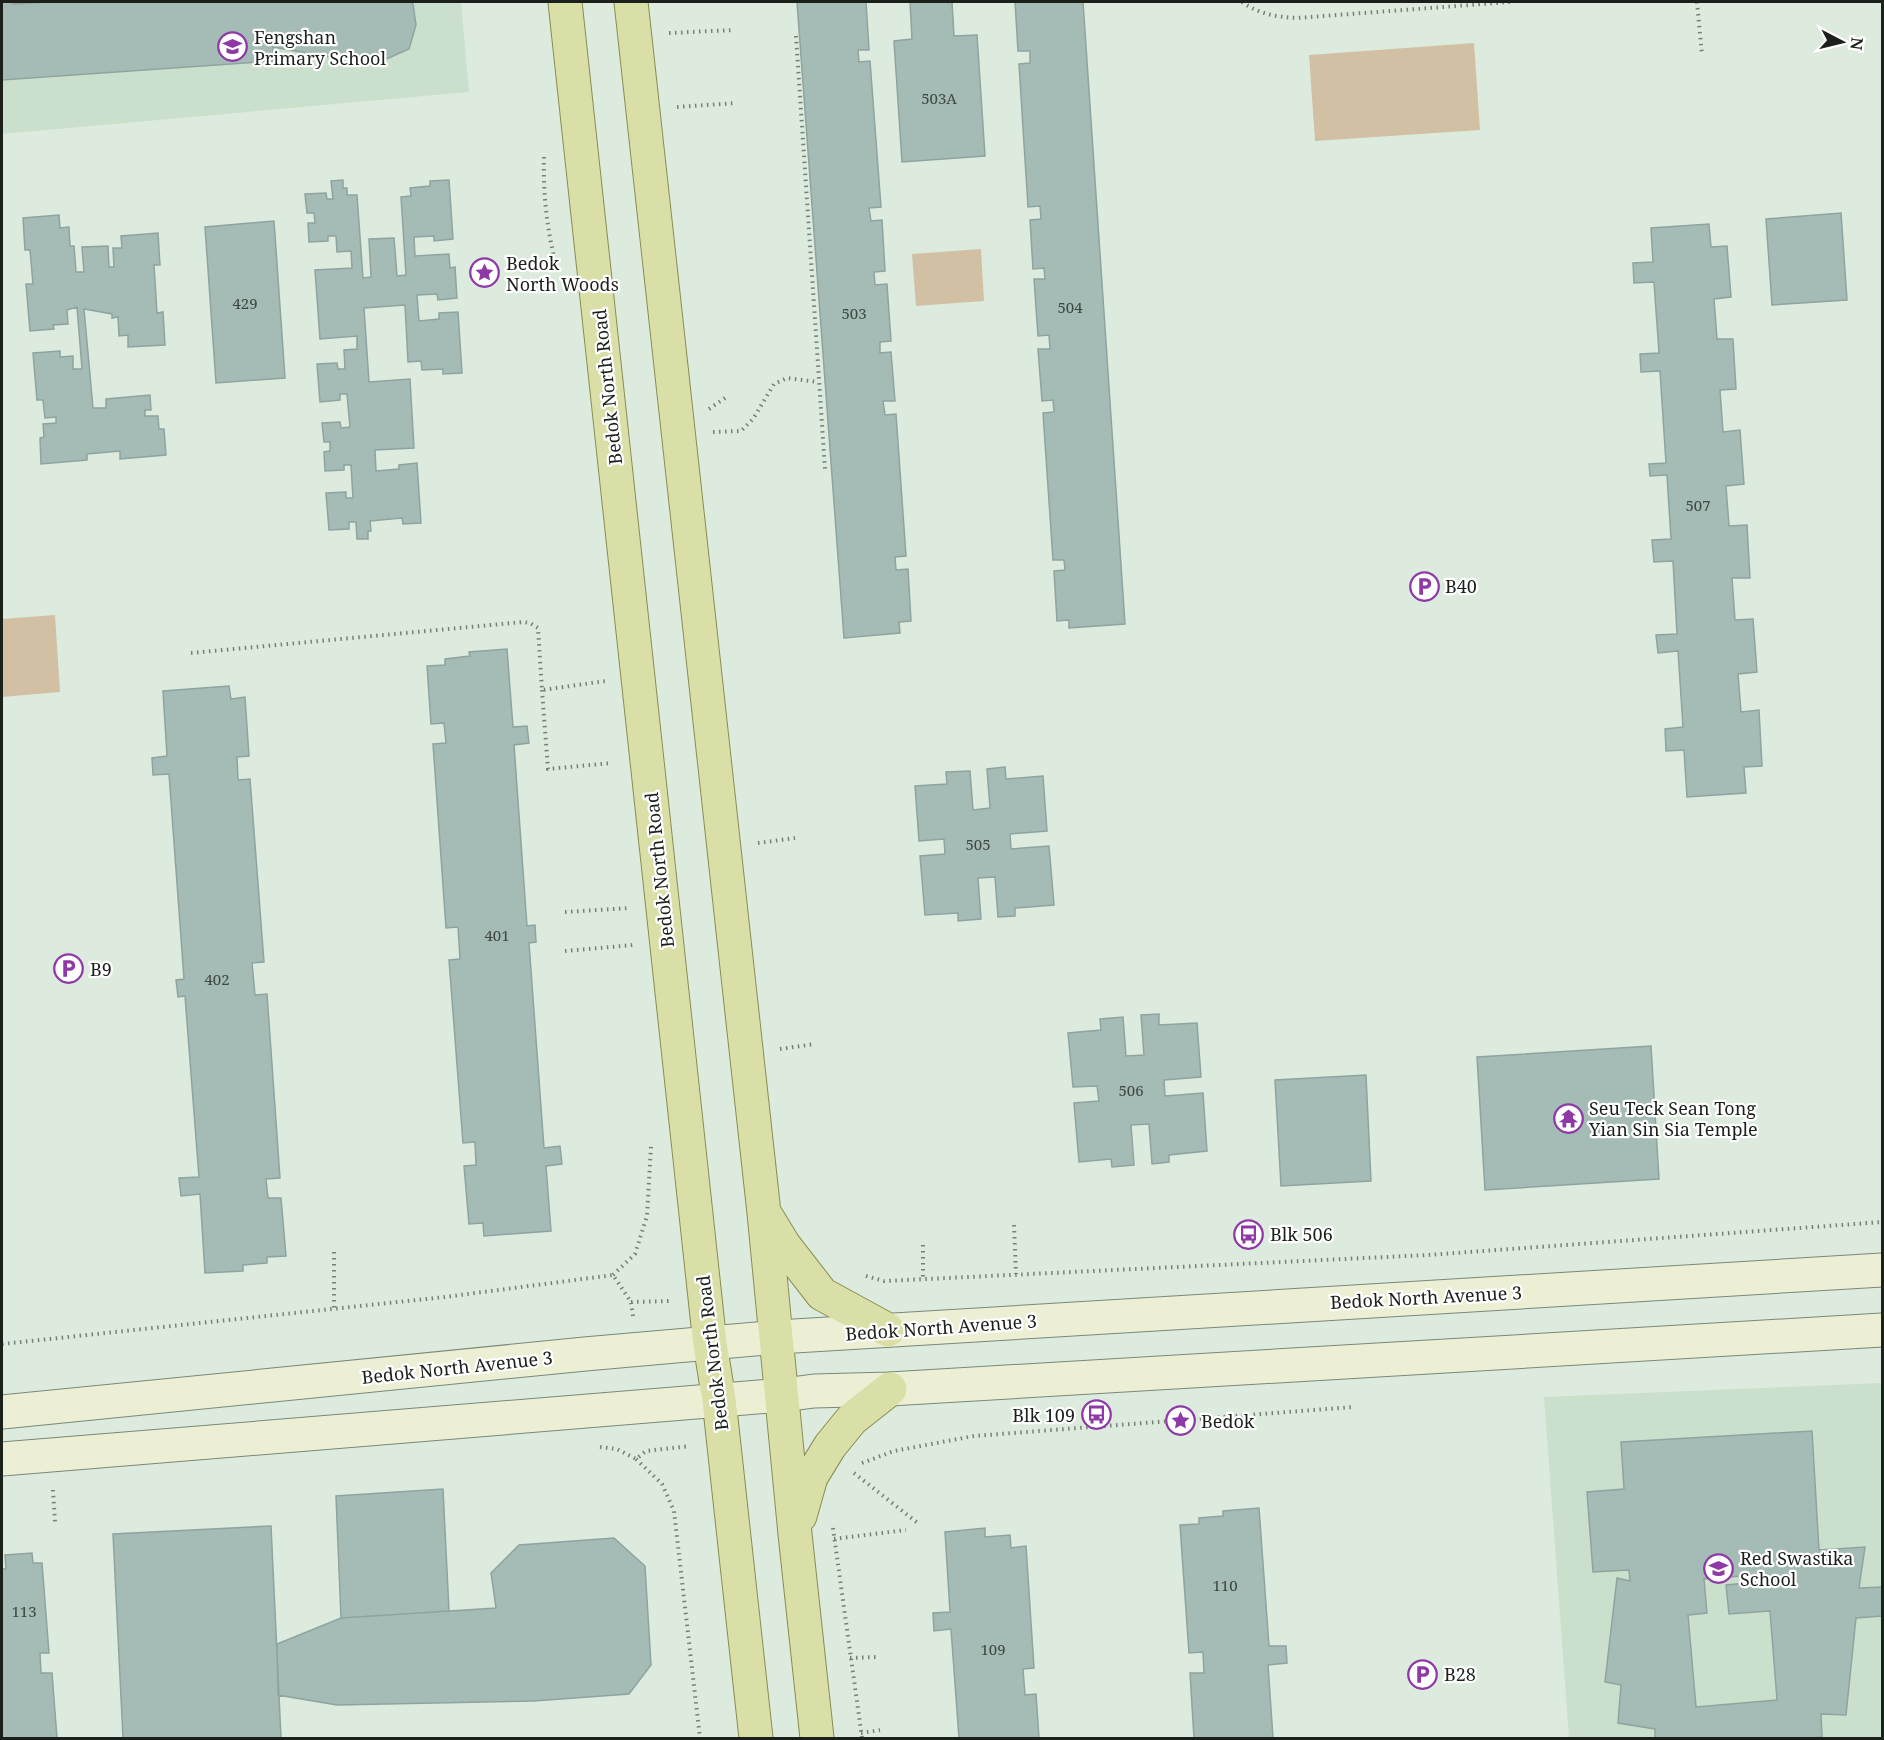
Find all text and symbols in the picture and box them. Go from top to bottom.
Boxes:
north arrow [1812,12,1872,72]
place label: Fengshan Primary School [254,25,386,70]
school or university icon: Fengshan Primary School [217,31,249,63]
text: N [1845,36,1869,52]
house number: 503A [921,88,957,108]
place label: Bedok North Woods [506,251,619,296]
place icon: Bedok North Woods [469,257,501,289]
house number: 429 [232,293,258,313]
house number: 504 [1057,297,1083,317]
house number: 503 [841,303,867,323]
street label: Bedok North Road [587,308,627,466]
house number: 507 [1685,495,1711,515]
parking icon: B40 [1408,570,1440,602]
place label: B40 [1445,574,1477,598]
street label: Bedok North Road [639,791,679,949]
house number: 505 [965,834,991,854]
house number: 401 [484,925,510,945]
parking icon: B9 [53,953,85,985]
place label: B9 [90,957,112,981]
house number: 402 [204,969,230,989]
house number: 506 [1118,1080,1144,1100]
place label: Seu Teck Sean Tong Yian Sin Sia Temple [1588,1096,1758,1141]
temple icon: Seu Teck Sean Tong Yian Sin Sia Temple [1552,1102,1584,1134]
bus stop icon: Blk 506 [1233,1218,1265,1250]
place label: Blk 506 [1270,1222,1333,1246]
street label: Bedok North Road [691,1274,733,1432]
street label: Bedok North Avenue 3 [1329,1280,1523,1314]
street label: Bedok North Avenue 3 [844,1308,1038,1346]
street label: Bedok North Avenue 3 [360,1345,554,1389]
bus stop icon: Blk 109 [1080,1399,1112,1431]
place label: Blk 109 [1012,1403,1075,1427]
place icon: Bedok [1164,1405,1196,1437]
place label: Bedok [1201,1409,1255,1433]
place label: Red Swastika School [1740,1546,1853,1591]
school or university icon: Red Swastika School [1703,1552,1735,1584]
house number: 110 [1212,1575,1238,1595]
house number: 113 [11,1601,37,1621]
house number: 109 [980,1639,1006,1659]
parking icon: B28 [1407,1658,1439,1690]
place label: B28 [1444,1662,1476,1686]

